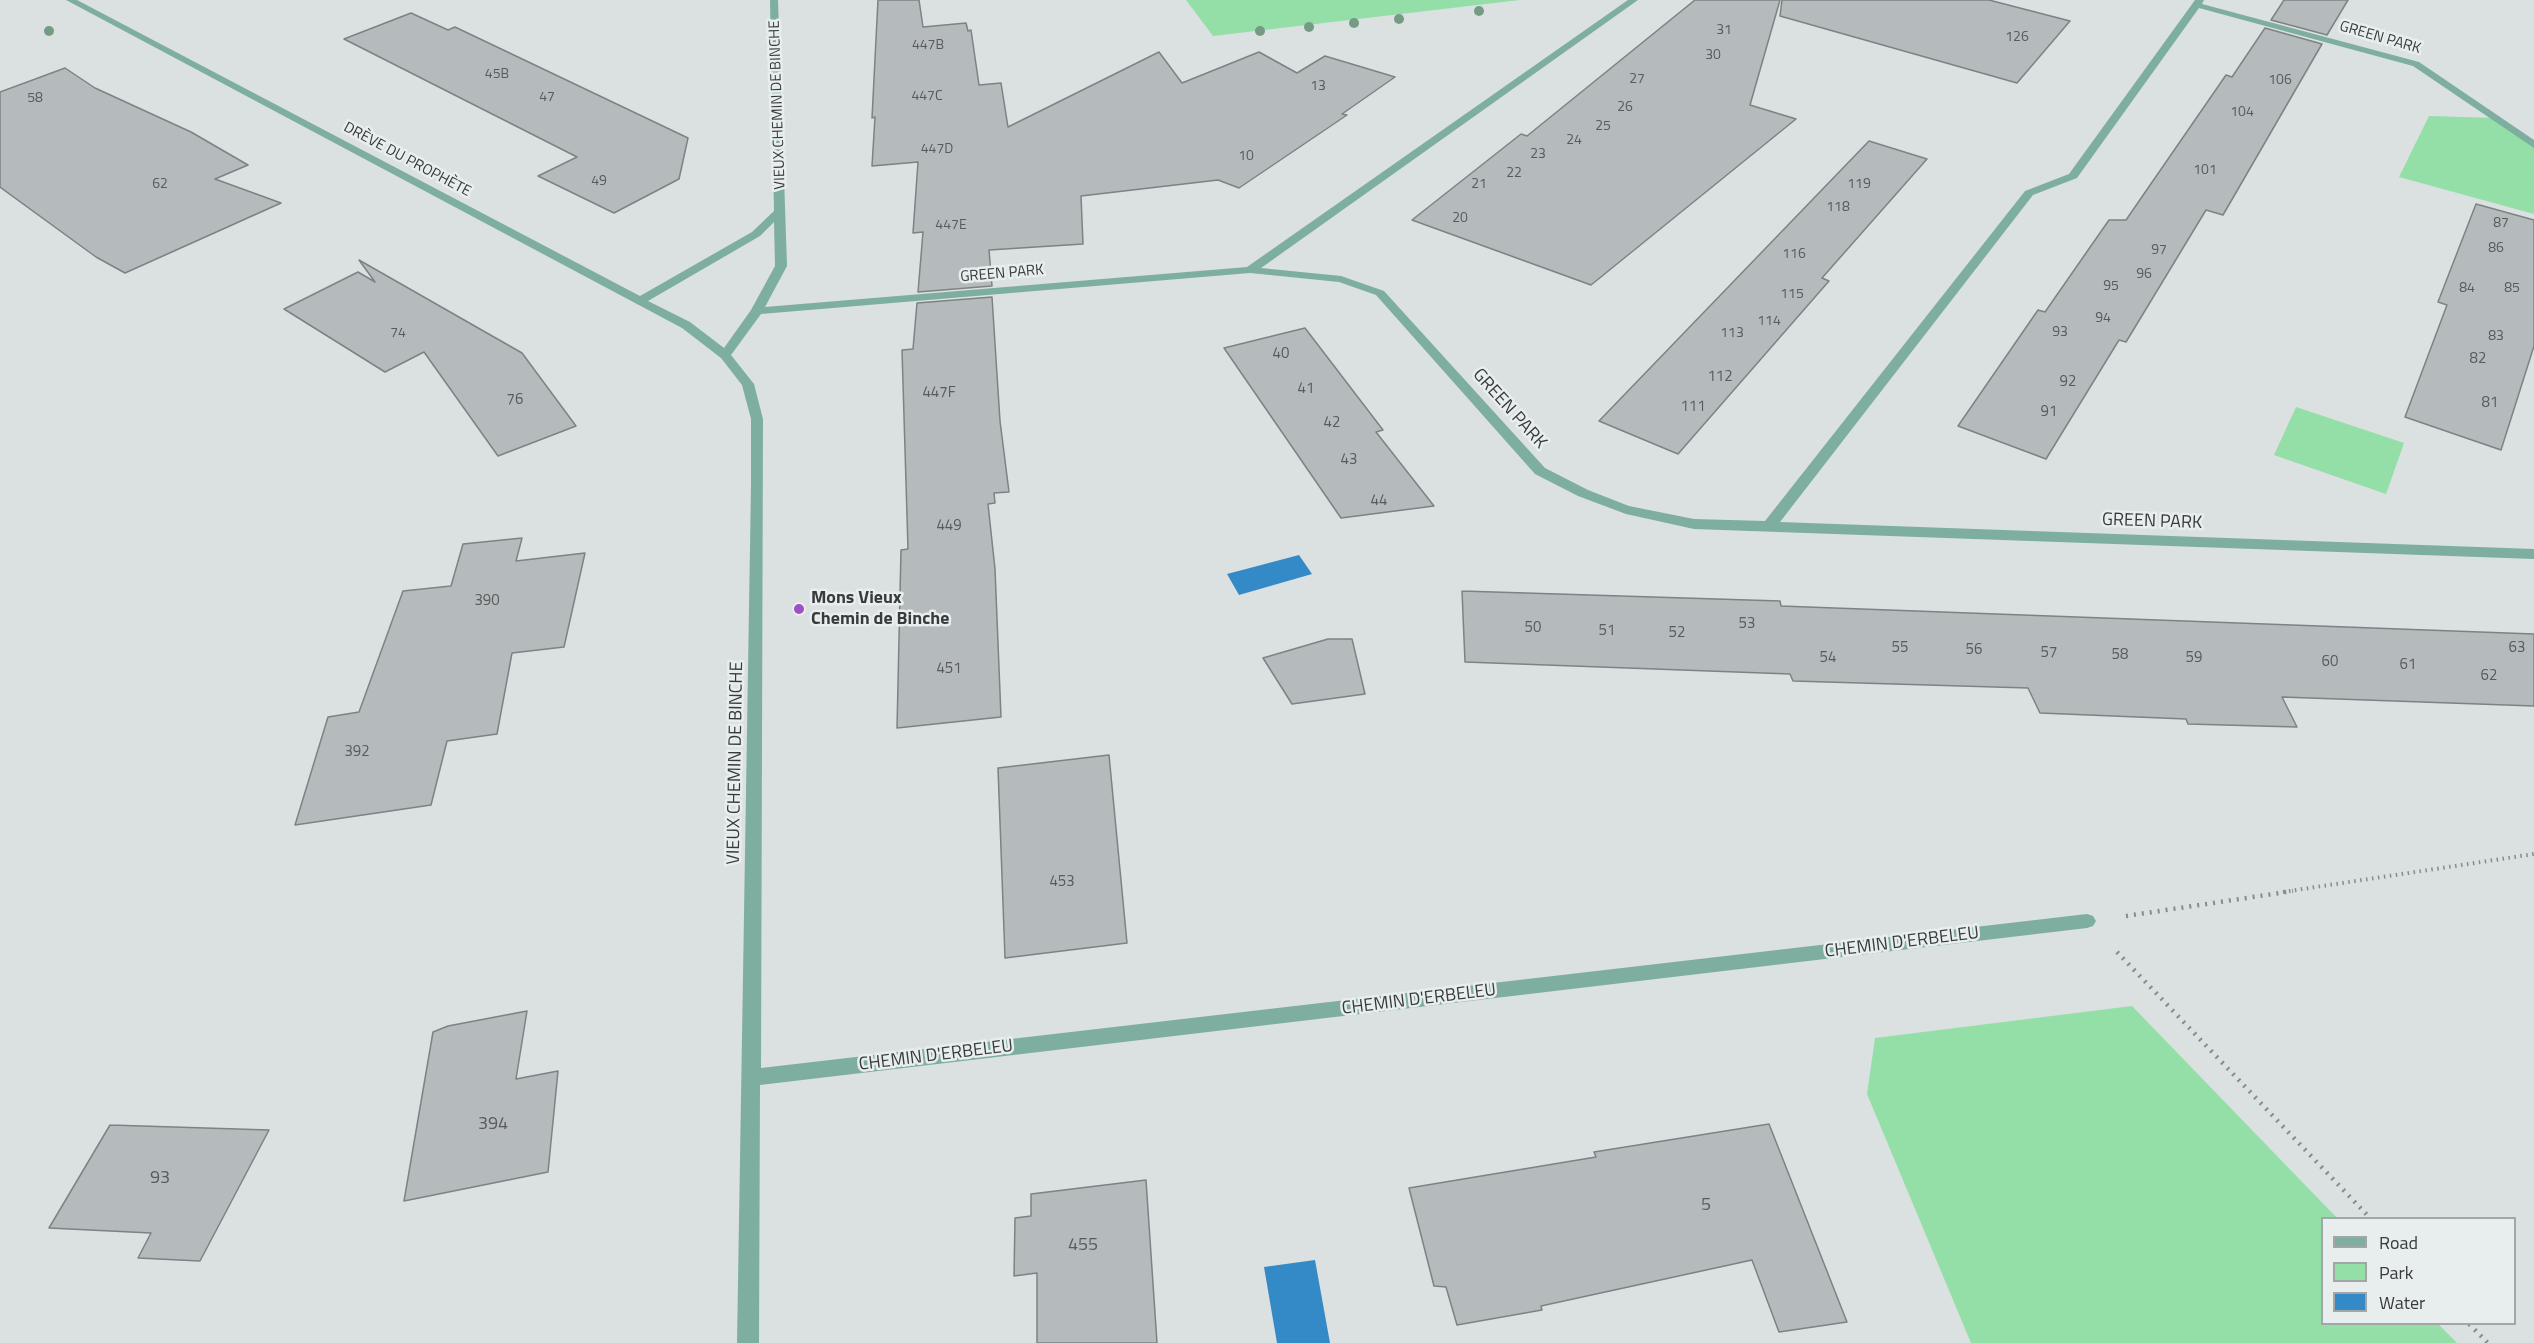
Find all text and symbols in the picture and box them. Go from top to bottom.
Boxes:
street label: GREEN PARK [2337,18,2423,58]
street label: VIEUX CHEMIN DE BINCHE [766,20,790,190]
house number: 31 [1716,23,1732,39]
house number: 126 [2005,30,2029,46]
house number: 447B [912,38,944,54]
house number: 30 [1705,48,1721,64]
house number: 45B [485,67,509,83]
house number: 27 [1629,72,1645,88]
house number: 106 [2268,73,2292,89]
house number: 13 [1310,79,1326,95]
house number: 447C [911,89,943,105]
house number: 47 [539,90,555,106]
house number: 58 [27,91,43,107]
house number: 26 [1617,100,1633,116]
house number: 104 [2230,105,2254,121]
street label: DRÈVE DU PROPHÈTE [340,119,474,201]
house number: 25 [1595,119,1611,135]
house number: 24 [1566,133,1582,149]
house number: 447D [921,142,953,158]
house number: 23 [1530,147,1546,163]
house number: 10 [1238,149,1254,165]
house number: 101 [2193,163,2217,179]
house number: 22 [1506,166,1522,182]
house number: 49 [591,174,607,190]
house number: 62 [152,177,168,193]
house number: 21 [1471,177,1487,193]
house number: 119 [1847,177,1871,193]
house number: 118 [1826,200,1850,216]
house number: 20 [1452,211,1468,227]
house number: 87 [2493,216,2509,232]
house number: 447E [935,218,967,234]
house number: 86 [2488,241,2504,257]
house number: 97 [2151,243,2167,259]
house number: 116 [1782,247,1806,263]
street label: GREEN PARK [960,261,1044,287]
house number: 96 [2136,267,2152,283]
house number: 95 [2103,279,2119,295]
house number: 84 [2459,281,2475,297]
house number: 85 [2504,281,2520,297]
house number: 115 [1780,287,1804,303]
house number: 94 [2095,311,2111,327]
house number: 114 [1757,314,1781,330]
house number: 93 [2052,325,2068,341]
house number: 74 [390,326,406,342]
house number: 113 [1720,326,1744,342]
house number: 83 [2488,329,2504,345]
house number: 40 [1273,345,1289,363]
house number: 82 [2470,350,2486,368]
street label: GREEN PARK [1467,364,1551,454]
house number: 112 [1707,368,1733,386]
house number: 92 [2060,373,2076,391]
house number: 41 [1298,380,1314,398]
house number: 447F [922,384,956,402]
house number: 76 [507,391,523,409]
house number: 81 [2482,394,2498,412]
house number: 111 [1680,398,1706,416]
house number: 91 [2041,403,2057,421]
house number: 42 [1324,414,1340,432]
house number: 43 [1341,451,1357,469]
house number: 44 [1371,492,1387,510]
street label: GREEN PARK [2101,509,2203,535]
house number: 449 [936,517,962,535]
place label: Mons Vieux Chemin de Binche [811,588,949,630]
house number: 390 [474,592,500,610]
marker: Mons Vieux Chemin de Binche [792,602,806,616]
house number: 53 [1739,615,1755,633]
house number: 50 [1525,619,1541,637]
house number: 51 [1599,622,1615,640]
house number: 52 [1669,624,1685,642]
house number: 55 [1892,639,1908,657]
house number: 63 [2509,639,2525,657]
house number: 56 [1966,641,1982,659]
house number: 57 [2041,644,2057,662]
house number: 58 [2112,646,2128,664]
house number: 54 [1820,649,1836,667]
house number: 59 [2186,649,2202,667]
house number: 60 [2322,653,2338,671]
house number: 61 [2400,656,2416,674]
house number: 451 [936,660,962,678]
street label: VIEUX CHEMIN DE BINCHE [723,661,749,865]
house number: 62 [2481,667,2497,685]
house number: 392 [344,743,370,761]
house number: 453 [1049,873,1075,891]
street label: CHEMIN D'ERBELEU [1824,923,1980,963]
street label: CHEMIN D'ERBELEU [1341,980,1497,1020]
street label: CHEMIN D'ERBELEU [858,1036,1014,1076]
house number: 394 [478,1114,508,1136]
house number: 93 [150,1168,170,1190]
house number: 5 [1701,1195,1711,1217]
legend [2321,1217,2516,1325]
text: Road [2379,1229,2418,1256]
house number: 455 [1068,1235,1098,1257]
text: Park [2379,1259,2413,1286]
text: Water [2379,1289,2425,1316]

